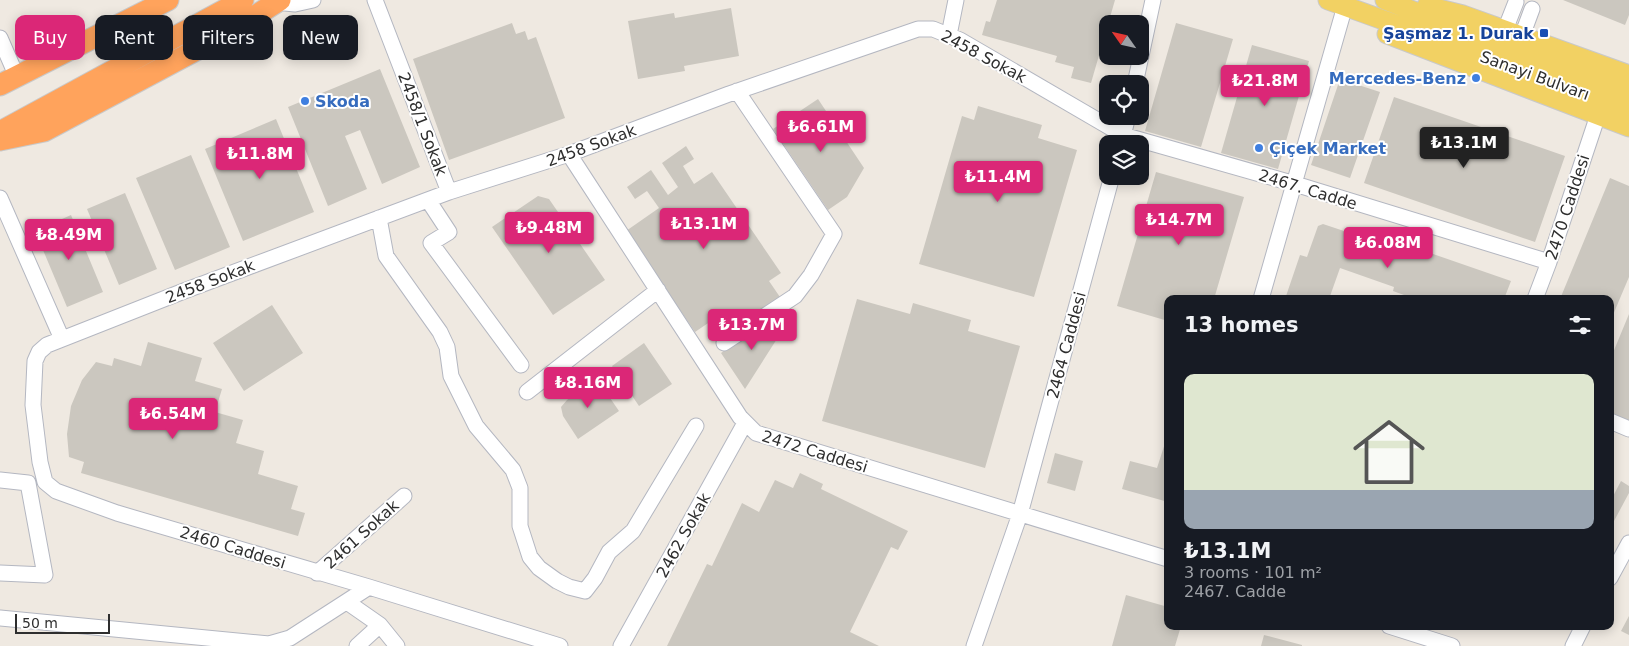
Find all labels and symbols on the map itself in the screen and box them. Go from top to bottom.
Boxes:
north arrow [1099,15,1149,65]
place label: Şaşmaz 1. Durak [1383,24,1534,43]
street label: 2458 Sokak [938,26,1030,87]
marker: Şaşmaz 1. Durak [1538,27,1550,39]
street label: Sanayi Bulvarı [1478,47,1592,104]
pin: ₺21.8M [1224,64,1306,107]
place label: Mercedes-Benz [1329,69,1466,88]
street label: 2458/1 Sokak [394,70,451,179]
marker: Mercedes-Benz [1470,72,1482,84]
place label: Skoda [315,92,370,111]
marker: Skoda [299,95,311,107]
pin: ₺6.61M [780,110,862,153]
street label: 2458 Sokak [544,120,639,170]
pin: ₺13.1M [1423,126,1505,169]
pin: ₺11.8M [219,138,301,180]
place label: Çiçek Market [1269,139,1386,158]
marker: Çiçek Market [1253,142,1265,154]
street label: 2470 Caddesi [1541,152,1593,262]
pin: ₺11.4M [957,160,1039,203]
street label: 2467. Cadde [1256,165,1359,213]
pin: ₺14.7M [1138,204,1220,246]
pin: ₺13.1M [663,208,745,250]
pin: ₺9.48M [508,212,590,254]
pin: ₺8.49M [28,218,110,261]
pin: ₺6.08M [1347,226,1429,269]
street label: 2458 Sokak [163,256,258,307]
street label: 2464 Caddesi [1043,290,1090,401]
pin: ₺13.7M [711,308,793,351]
pin: ₺8.16M [547,366,629,409]
pin: ₺6.54M [132,398,214,440]
street label: 2472 Caddesi [760,426,870,477]
street label: 2462 Sokak [652,489,715,581]
street label: 2461 Sokak [320,495,403,573]
street label: 2460 Caddesi [178,522,288,573]
scale bar [15,611,110,634]

